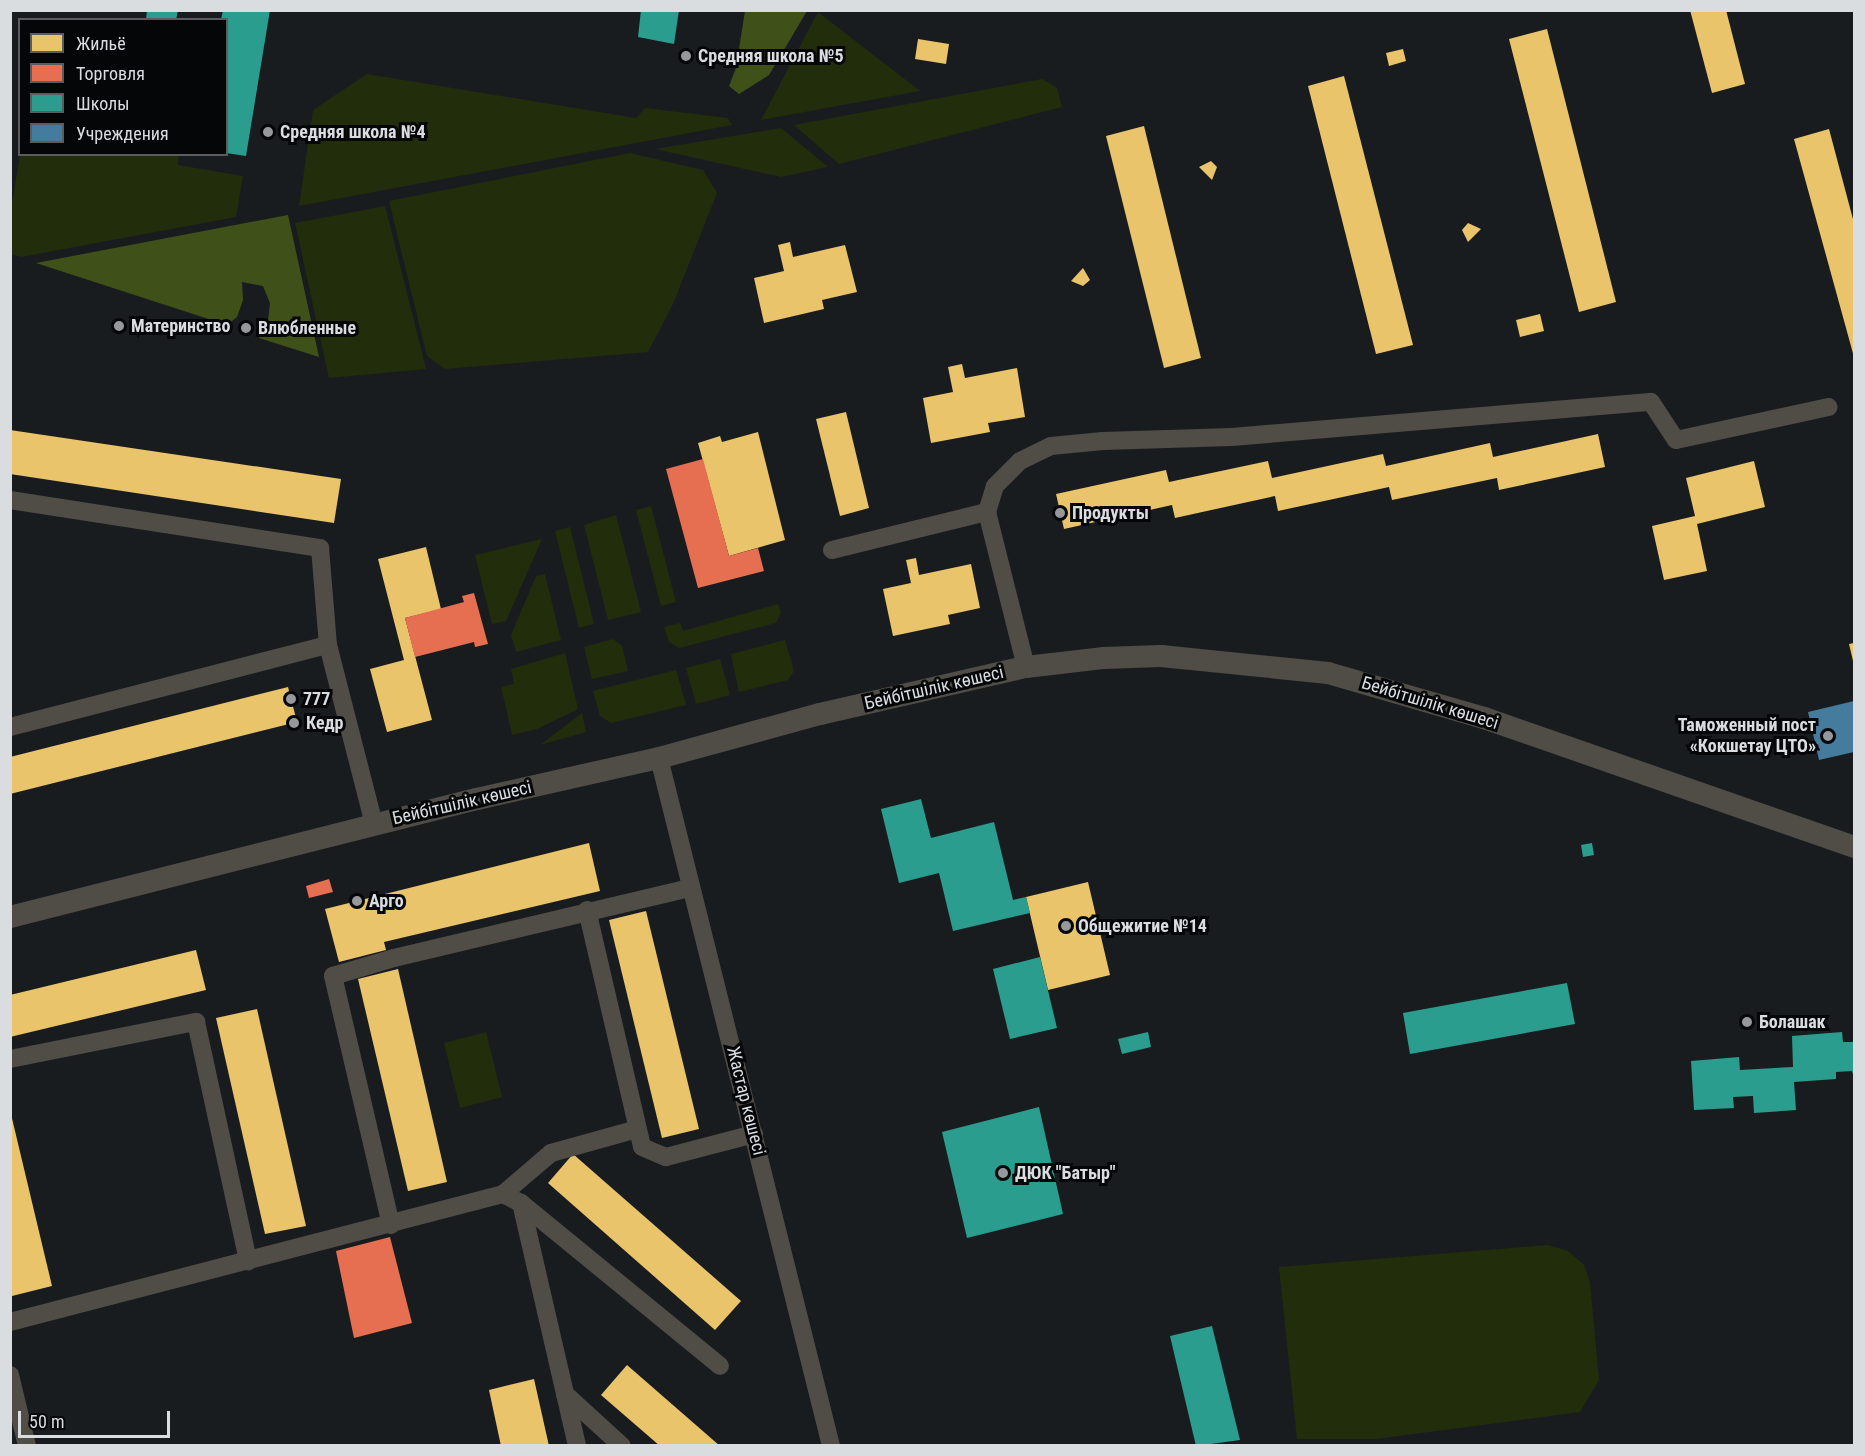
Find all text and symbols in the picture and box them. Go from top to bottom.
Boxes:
legend [18,18,228,156]
text: Жильё [76,33,126,54]
place label: Средняя школа №5 [698,45,844,67]
marker: Средняя школа №5 [679,49,693,63]
text: Торговля [76,63,145,84]
text: Школы [76,93,129,114]
place label: Средняя школа №4 [280,121,426,143]
text: Учреждения [76,123,169,144]
marker: Средняя школа №4 [261,125,275,139]
place label: Материнство [131,315,230,337]
place label: Влюбленные [258,317,356,339]
marker: Материнство [112,319,126,333]
marker: Влюбленные [239,321,253,335]
place label: Продукты [1072,502,1149,524]
marker: Продукты [1053,506,1067,520]
street label: Бейбітшілік көшесі [862,662,1006,714]
street label: Бейбітшілік көшесі [1359,672,1501,734]
place label: 777 [303,688,330,710]
marker: 777 [284,692,298,706]
place label: Кедр [306,712,343,734]
place label: Таможенный пост «Кокшетау ЦТО» [1678,715,1816,758]
marker: Кедр [287,716,301,730]
marker: Таможенный пост «Кокшетау ЦТО» [1821,729,1835,743]
street label: Бейбітшілік көшесі [390,777,534,829]
place label: Арго [369,890,404,912]
marker: Арго [350,894,364,908]
place label: Общежитие №14 [1078,915,1207,937]
marker: Общежитие №14 [1059,919,1073,933]
place label: Болашак [1759,1011,1826,1033]
marker: Болашак [1740,1015,1754,1029]
street label: Жастар көшесі [722,1044,770,1158]
place label: ДЮК "Батыр" [1015,1162,1115,1184]
marker: ДЮК "Батыр" [996,1166,1010,1180]
scale bar [21,1399,172,1437]
text: 50 m [29,1411,64,1432]

